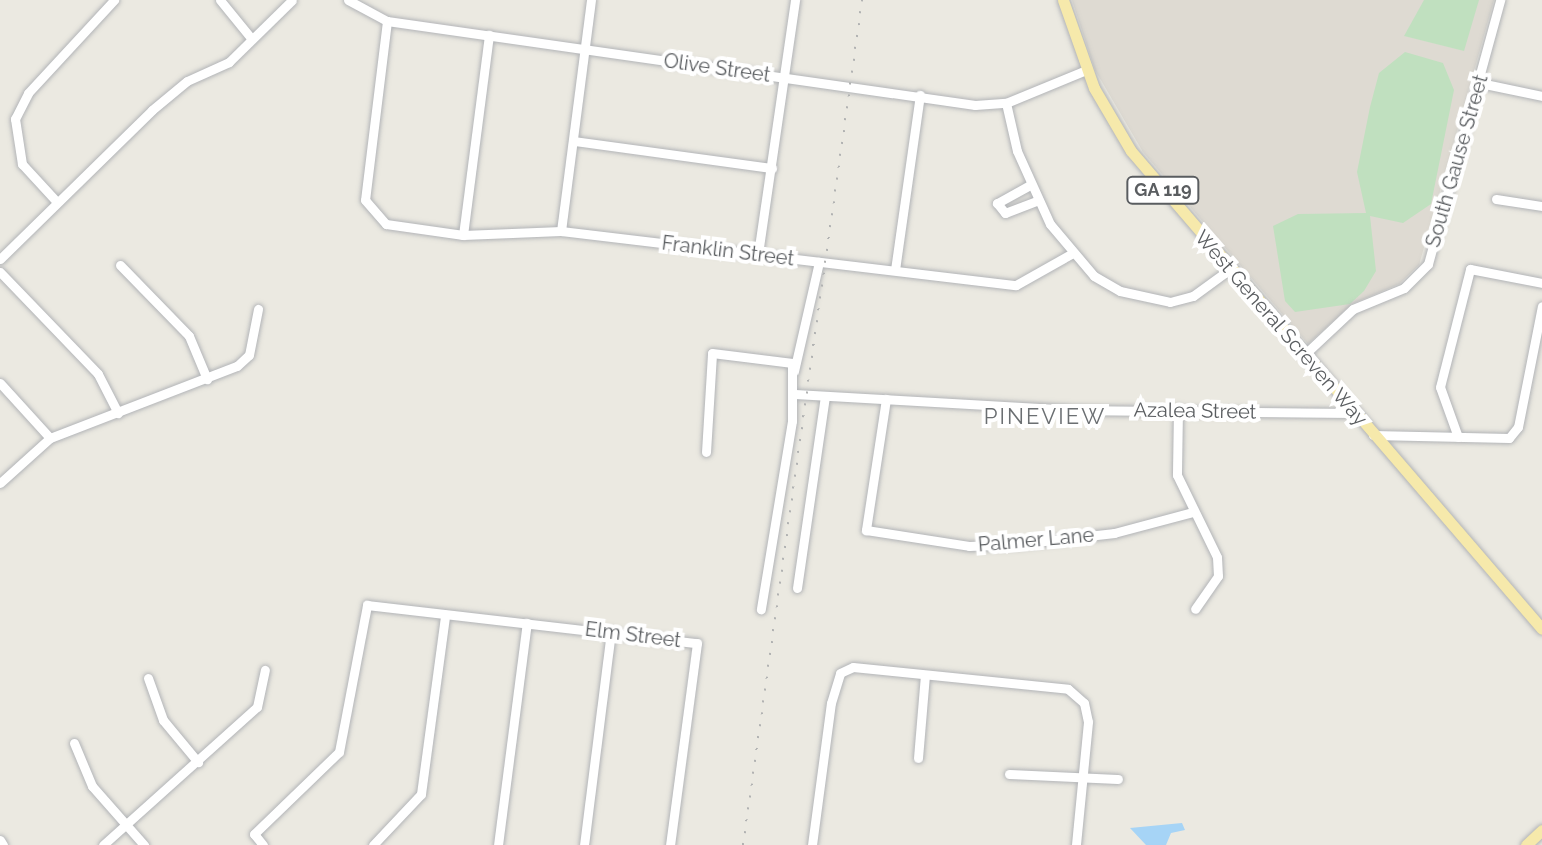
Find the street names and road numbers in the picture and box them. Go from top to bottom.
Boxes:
street label: Olive Street [662,49,772,87]
street label: South Gause Street [1421,72,1493,250]
road number: GA 119 [1125,176,1201,204]
street label: West General Screven Way [1189,225,1373,431]
street label: Franklin Street [660,231,796,271]
street label: Azalea Street [1133,398,1257,424]
street label: Palmer Lane [977,523,1095,557]
street label: Elm Street [584,617,682,653]

